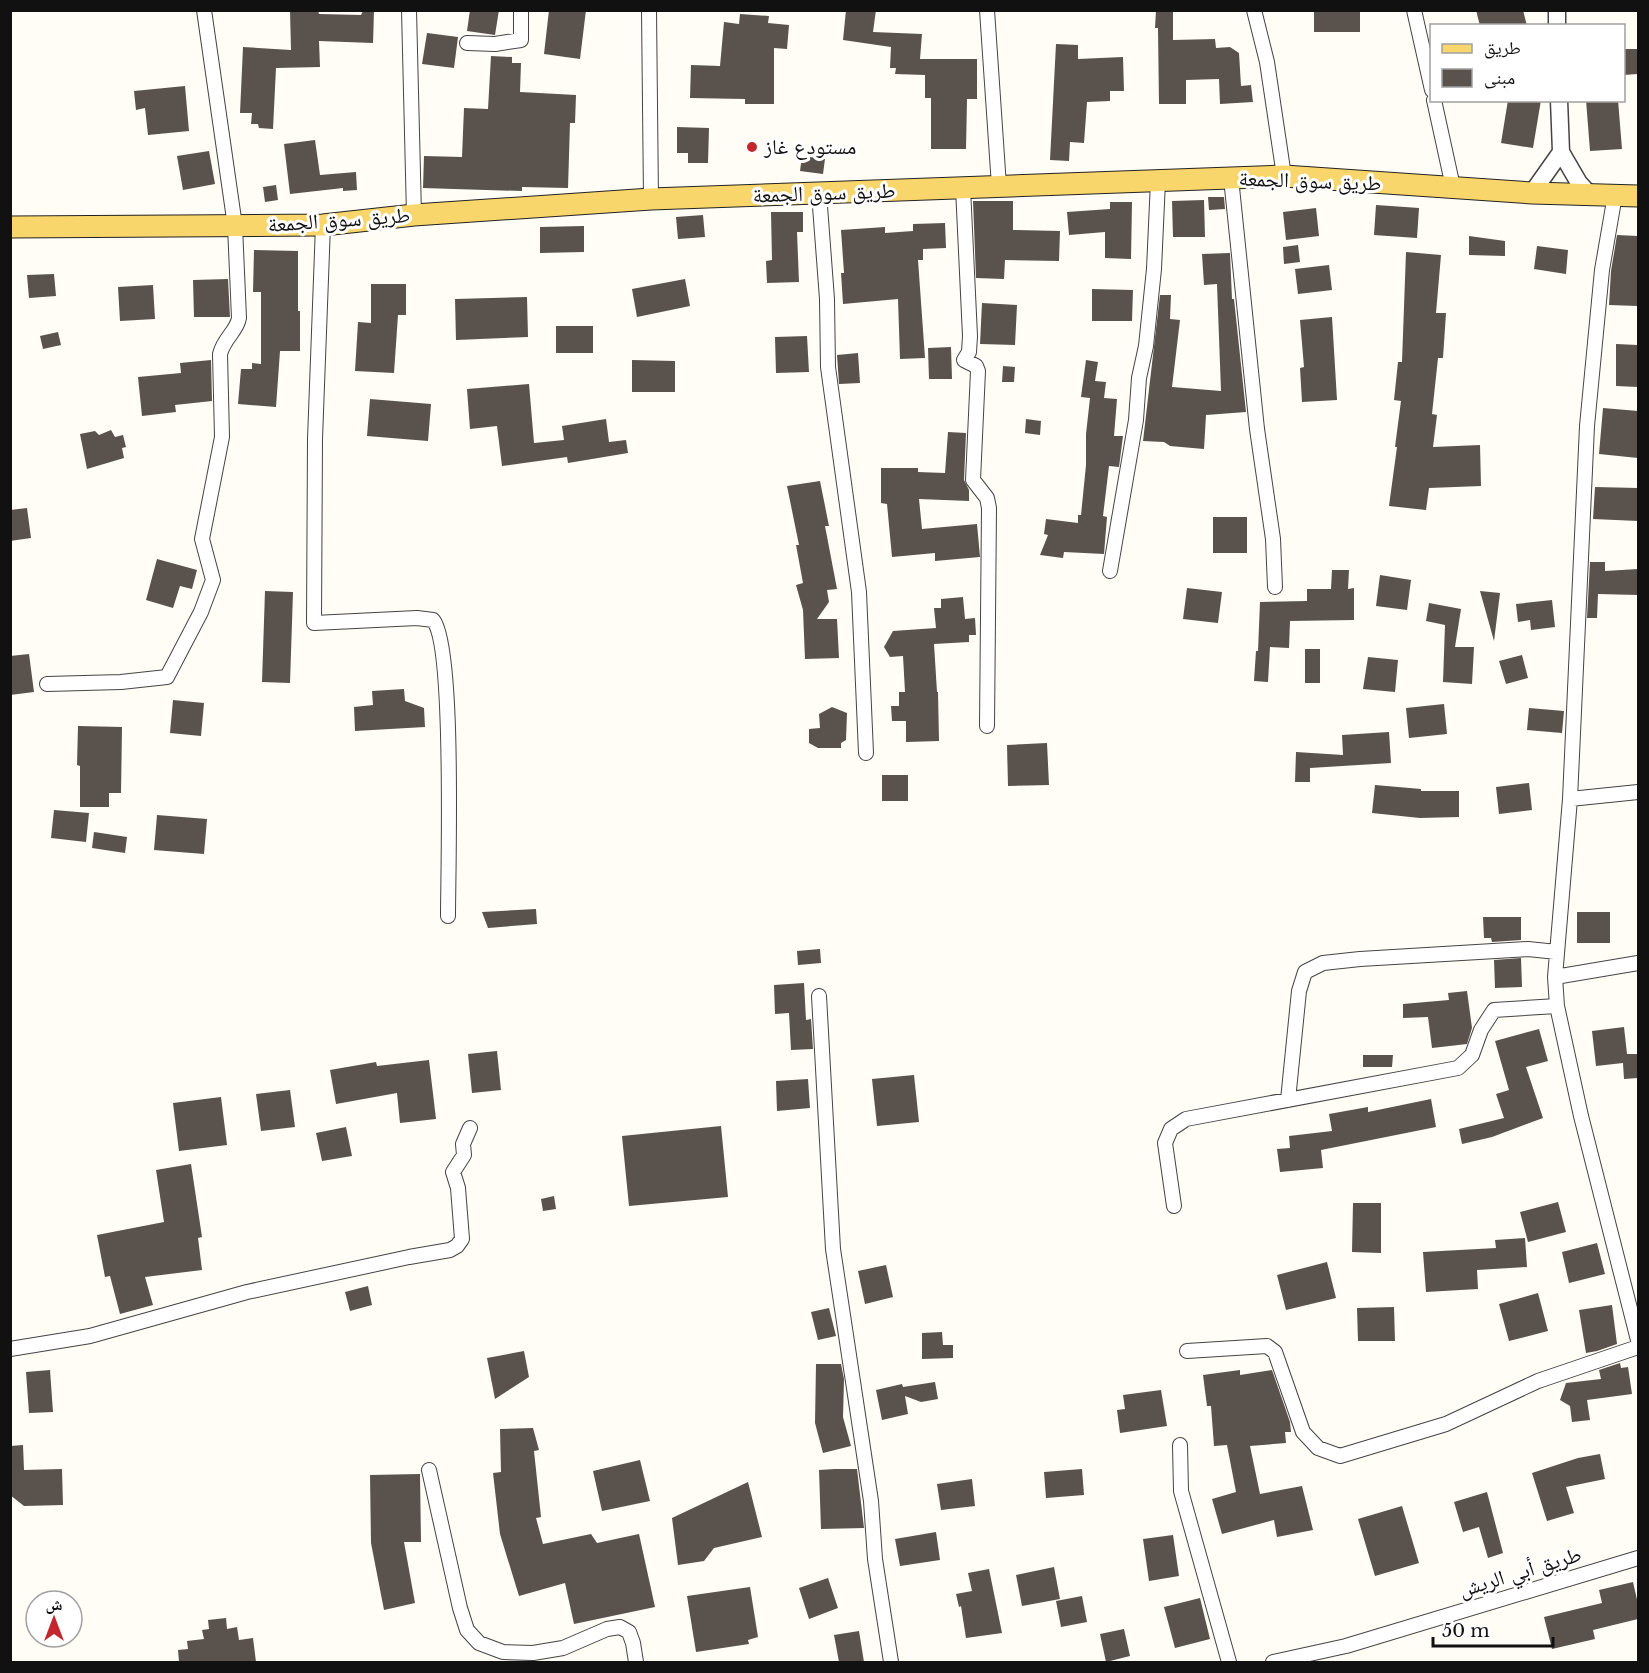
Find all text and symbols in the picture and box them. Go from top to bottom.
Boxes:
legend [1430,24,1625,102]
text: طريق [1484,37,1521,59]
text: مبنى [1484,67,1515,89]
place label: مستودع غاز [763,134,856,160]
marker: مستودع غاز [745,140,759,154]
street label: طريق سوق الجمعة [1238,166,1382,196]
street label: طريق سوق الجمعة [752,178,896,208]
street label: طريق سوق الجمعة [267,202,411,238]
street label: طريق أبي الريش [1456,1541,1585,1606]
north arrow [24,1589,84,1649]
text: ش [46,1594,63,1614]
scale bar [1433,1610,1553,1648]
text: 50 m [1442,1620,1490,1642]

